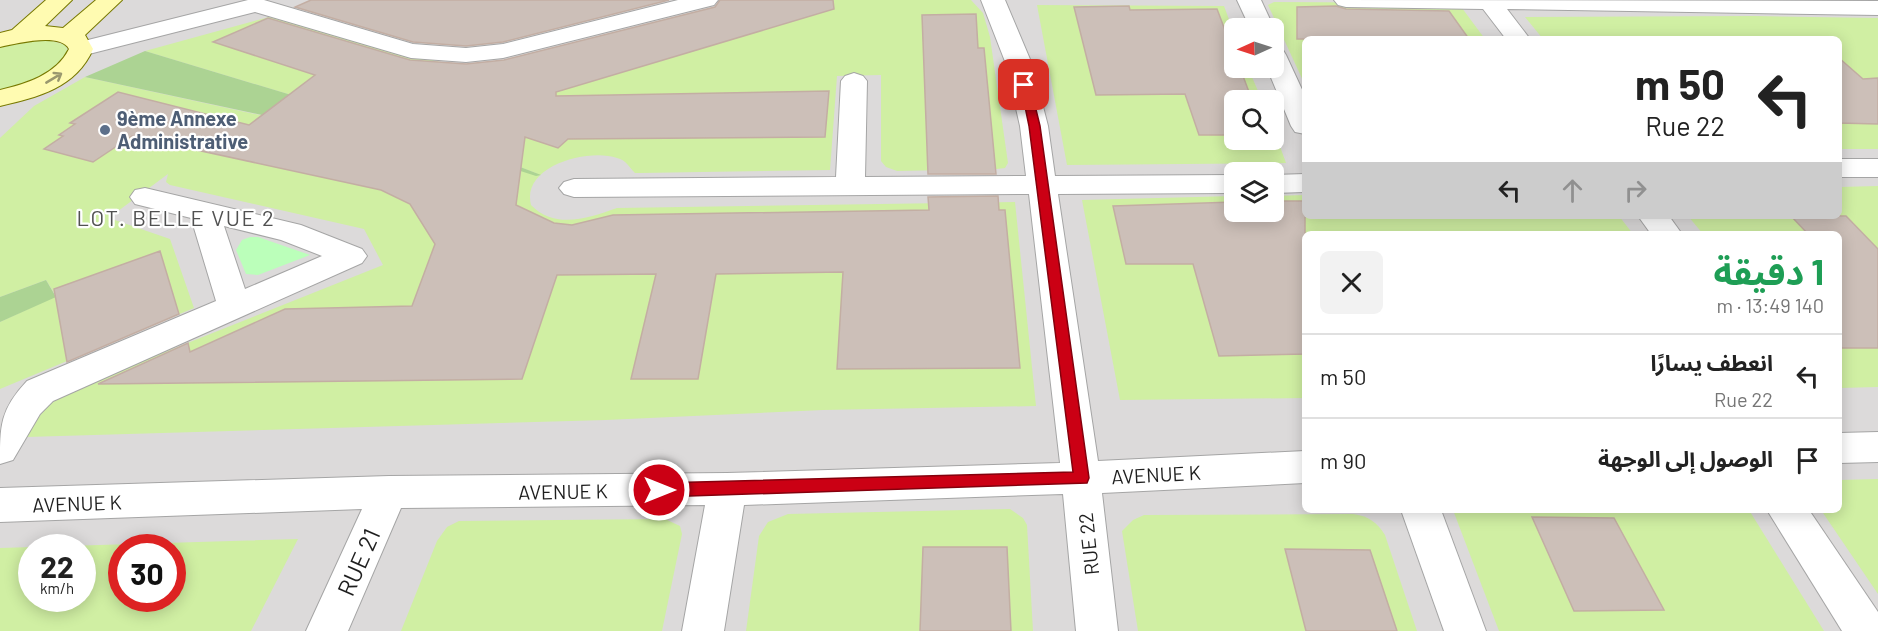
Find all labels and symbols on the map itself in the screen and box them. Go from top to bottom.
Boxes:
north arrow [1224,18,1284,78]
pin [998,59,1049,110]
one-way arrow [45,71,62,83]
place label: 9ème Annexe Administrative [117,106,248,153]
marker: 9ème Annexe Administrative [98,123,112,137]
district label: LOT. BELLE VUE 2 [77,204,275,230]
position arrow [627,458,691,522]
street label: AVENUE K [1111,460,1201,488]
street label: AVENUE K [518,478,608,504]
street label: AVENUE K [32,489,122,517]
street label: RUE 22 [1073,512,1103,576]
street label: RUE 21 [330,524,386,600]
speed limit sign: 30 [108,534,186,612]

